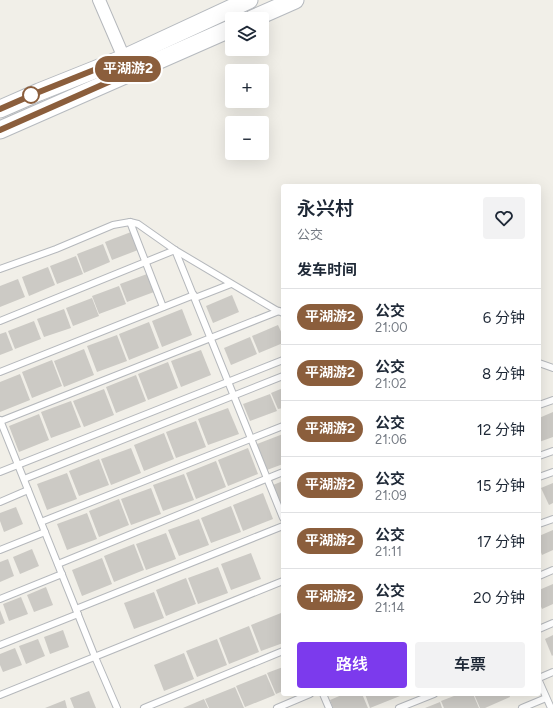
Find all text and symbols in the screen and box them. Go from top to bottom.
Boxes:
map controls [225,12,269,160]
button: layers [225,12,269,56]
line badge: 平湖游2 [100,56,156,82]
text: 平湖游2 [103,60,153,77]
button: + [225,64,269,108]
unlabelled marker [22,86,40,104]
button: − [225,116,269,160]
text: 永兴村 [297,197,354,220]
button: heart [483,197,525,239]
text: 公交 [297,227,323,242]
text: 发车时间 [297,261,357,279]
text: 公交 [375,302,405,320]
text: 平湖游2 [305,308,355,325]
text: 6 分钟 [483,309,525,327]
text: 21:00 [375,320,408,335]
text: 公交 [375,358,405,376]
text: 平湖游2 [305,364,355,381]
text: 8 分钟 [482,365,525,383]
text: 21:02 [375,376,407,391]
text: 公交 [375,414,405,432]
text: 平湖游2 [305,420,355,437]
text: 12 分钟 [477,421,525,439]
text: 21:06 [375,432,407,447]
text: 公交 [375,470,405,488]
text: 平湖游2 [305,476,355,493]
text: 15 分钟 [476,477,525,495]
text: 21:09 [375,488,407,503]
text: 公交 [375,526,405,544]
text: 平湖游2 [305,532,355,549]
text: 17 分钟 [477,533,525,551]
text: 21:11 [375,544,402,559]
text: 公交 [375,582,405,600]
text: 平湖游2 [305,588,355,605]
text: 20 分钟 [473,589,525,607]
text: 21:14 [375,600,404,615]
button: 路线 [297,642,407,688]
button: 车票 [415,642,525,688]

